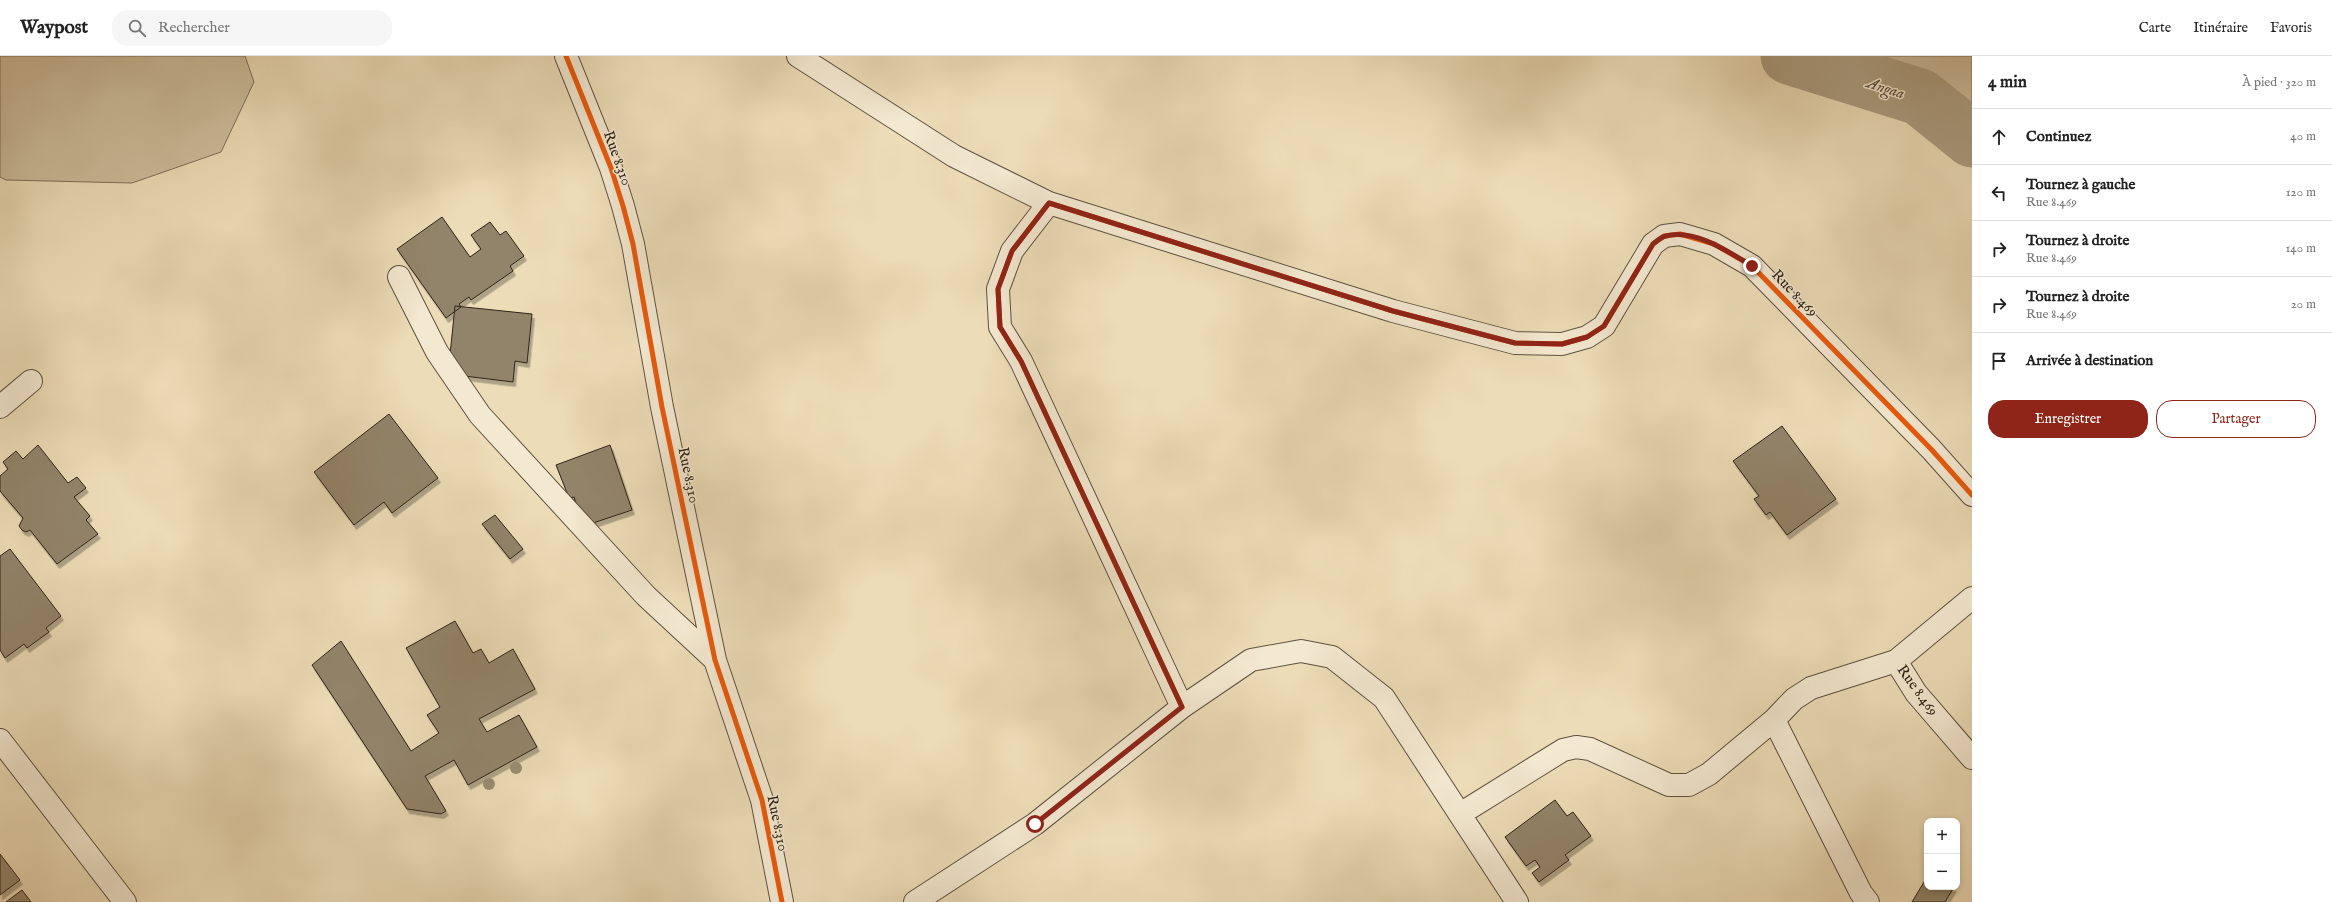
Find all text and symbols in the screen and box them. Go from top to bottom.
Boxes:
search box [112,10,392,46]
text: Waypost [20,16,88,40]
icon: search [126,17,148,39]
text: Rechercher [158,18,230,37]
text: Carte [2139,19,2171,37]
text: Itinéraire [2193,19,2248,37]
text: Favoris [2270,19,2312,37]
text: 4 min [1988,72,2027,93]
water label: Angaa [1862,73,1907,104]
text: À pied · 320 m [2242,74,2316,91]
icon: ahead [1988,126,2010,148]
text: Continuez [2026,127,2091,146]
street label: Rue 8.310 [599,128,636,188]
text: 40 m [2290,128,2316,145]
text: Tournez à gauche [2026,175,2135,194]
icon: left [1988,182,2010,204]
text: 120 m [2286,184,2316,201]
text: Rue 8.469 [2026,194,2077,211]
text: Tournez à droite [2026,231,2129,250]
icon: right [1988,238,2010,260]
text: 140 m [2286,240,2316,257]
text: Rue 8.469 [2026,250,2077,267]
route end [1743,257,1761,275]
street label: Rue 8.469 [1767,266,1822,321]
text: Tournez à droite [2026,287,2129,306]
icon: right [1988,294,2010,316]
text: 20 m [2291,296,2316,313]
text: Rue 8.469 [2026,306,2077,323]
icon: arrive [1988,350,2010,372]
text: Arrivée à destination [2026,351,2153,370]
button: Enregistrer [1988,400,2148,438]
button: Partager [2156,400,2316,438]
street label: Rue 8.310 [673,445,704,505]
street label: Rue 8.469 [1893,661,1943,720]
street label: Rue 8.310 [762,793,793,853]
route start [1026,815,1044,833]
map controls [1924,818,1960,890]
button: + [1924,818,1960,854]
button: − [1924,854,1960,890]

